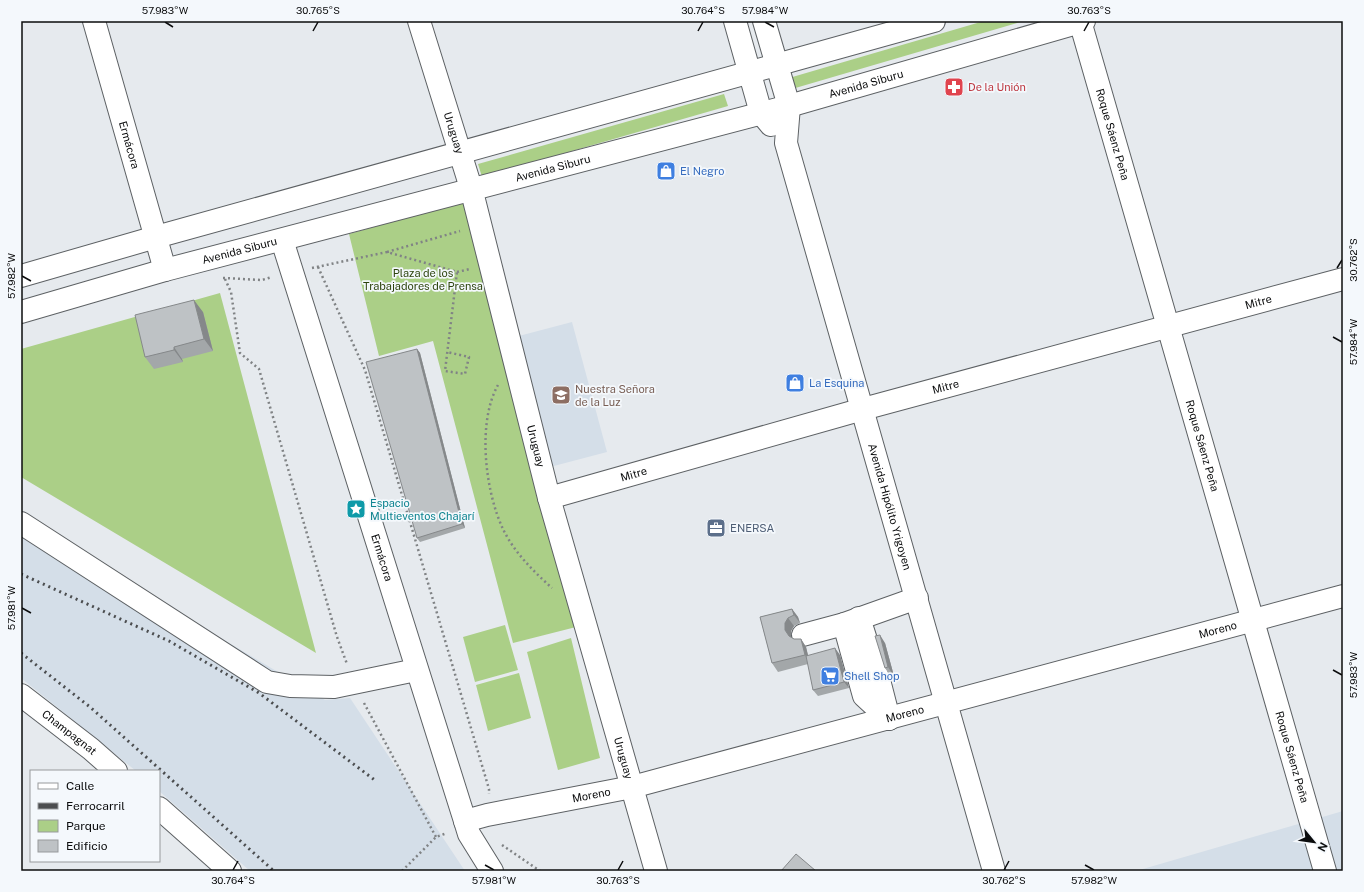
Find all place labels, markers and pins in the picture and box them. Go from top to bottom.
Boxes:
pharmacy icon: De la Unión [943,76,965,98]
place label: De la Unión [968,81,1026,93]
shop icon: El Negro [655,160,677,182]
place label: El Negro [680,165,724,177]
shop icon: La Esquina [784,372,806,394]
place label: La Esquina [809,377,864,389]
place label: Nuestra Señora de la Luz [575,383,655,408]
school or university icon: Nuestra Señora de la Luz [550,384,572,406]
place label: Espacio Multieventos Chajarí [370,497,475,522]
place icon: Espacio Multieventos Chajarí [345,498,367,520]
office icon: ENERSA [705,517,727,539]
place label: ENERSA [730,522,775,534]
supermarket icon: Shell Shop [819,665,841,687]
place label: Shell Shop [844,670,900,682]

